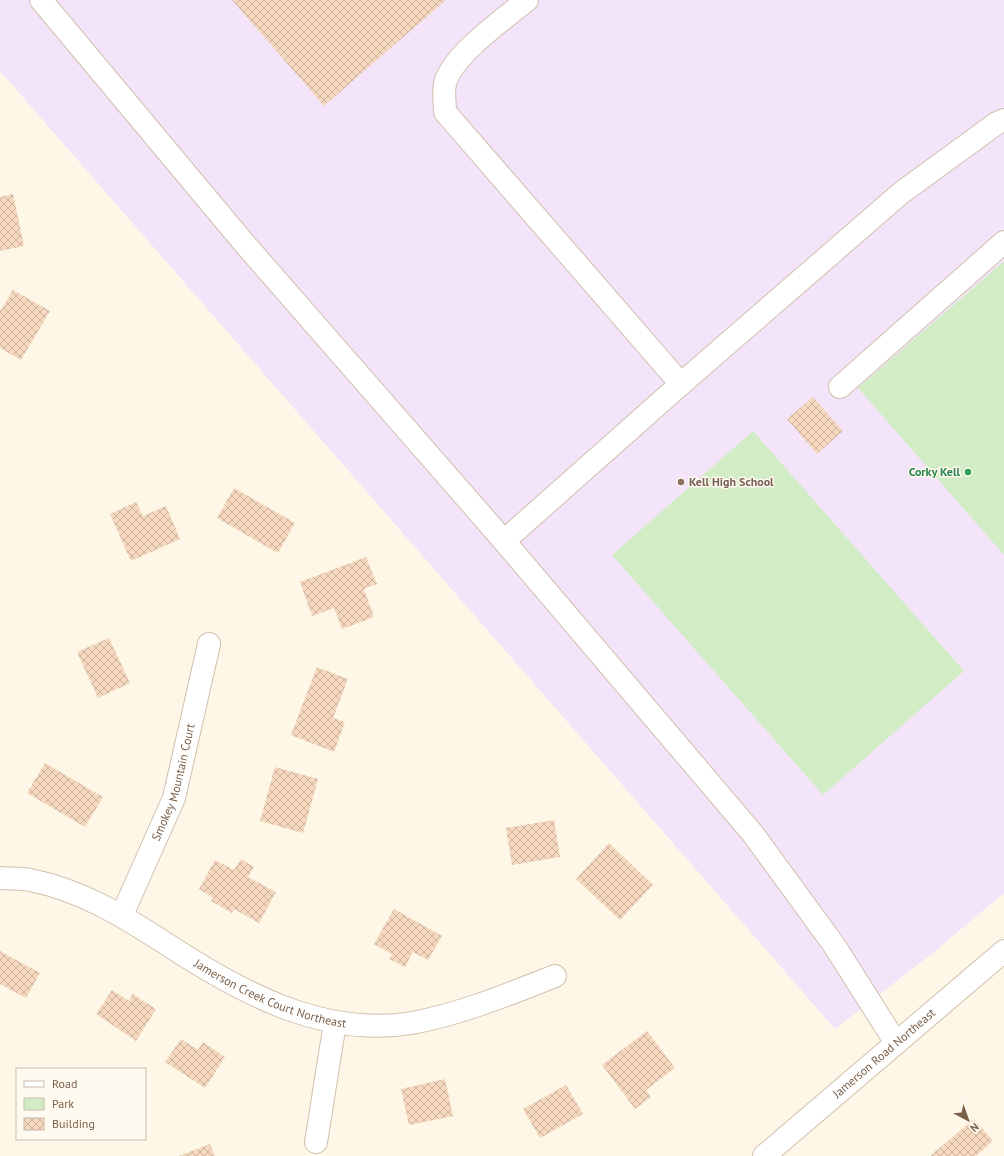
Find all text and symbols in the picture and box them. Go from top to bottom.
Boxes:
place label: Corky Kell [909,464,960,479]
marker: Corky Kell [963,467,973,477]
place label: Kell High School [689,474,774,489]
marker: Kell High School [676,477,686,487]
street label: Smokey Mountain Court [148,722,198,843]
street label: Jamerson Creek Court Northeast [191,955,347,1031]
street label: Jamerson Road Northeast [829,1005,938,1102]
legend [16,1068,146,1140]
text: Road [52,1076,77,1091]
text: Park [52,1096,74,1111]
north arrow [948,1100,988,1140]
text: Building [52,1116,95,1131]
text: N [967,1120,982,1135]

